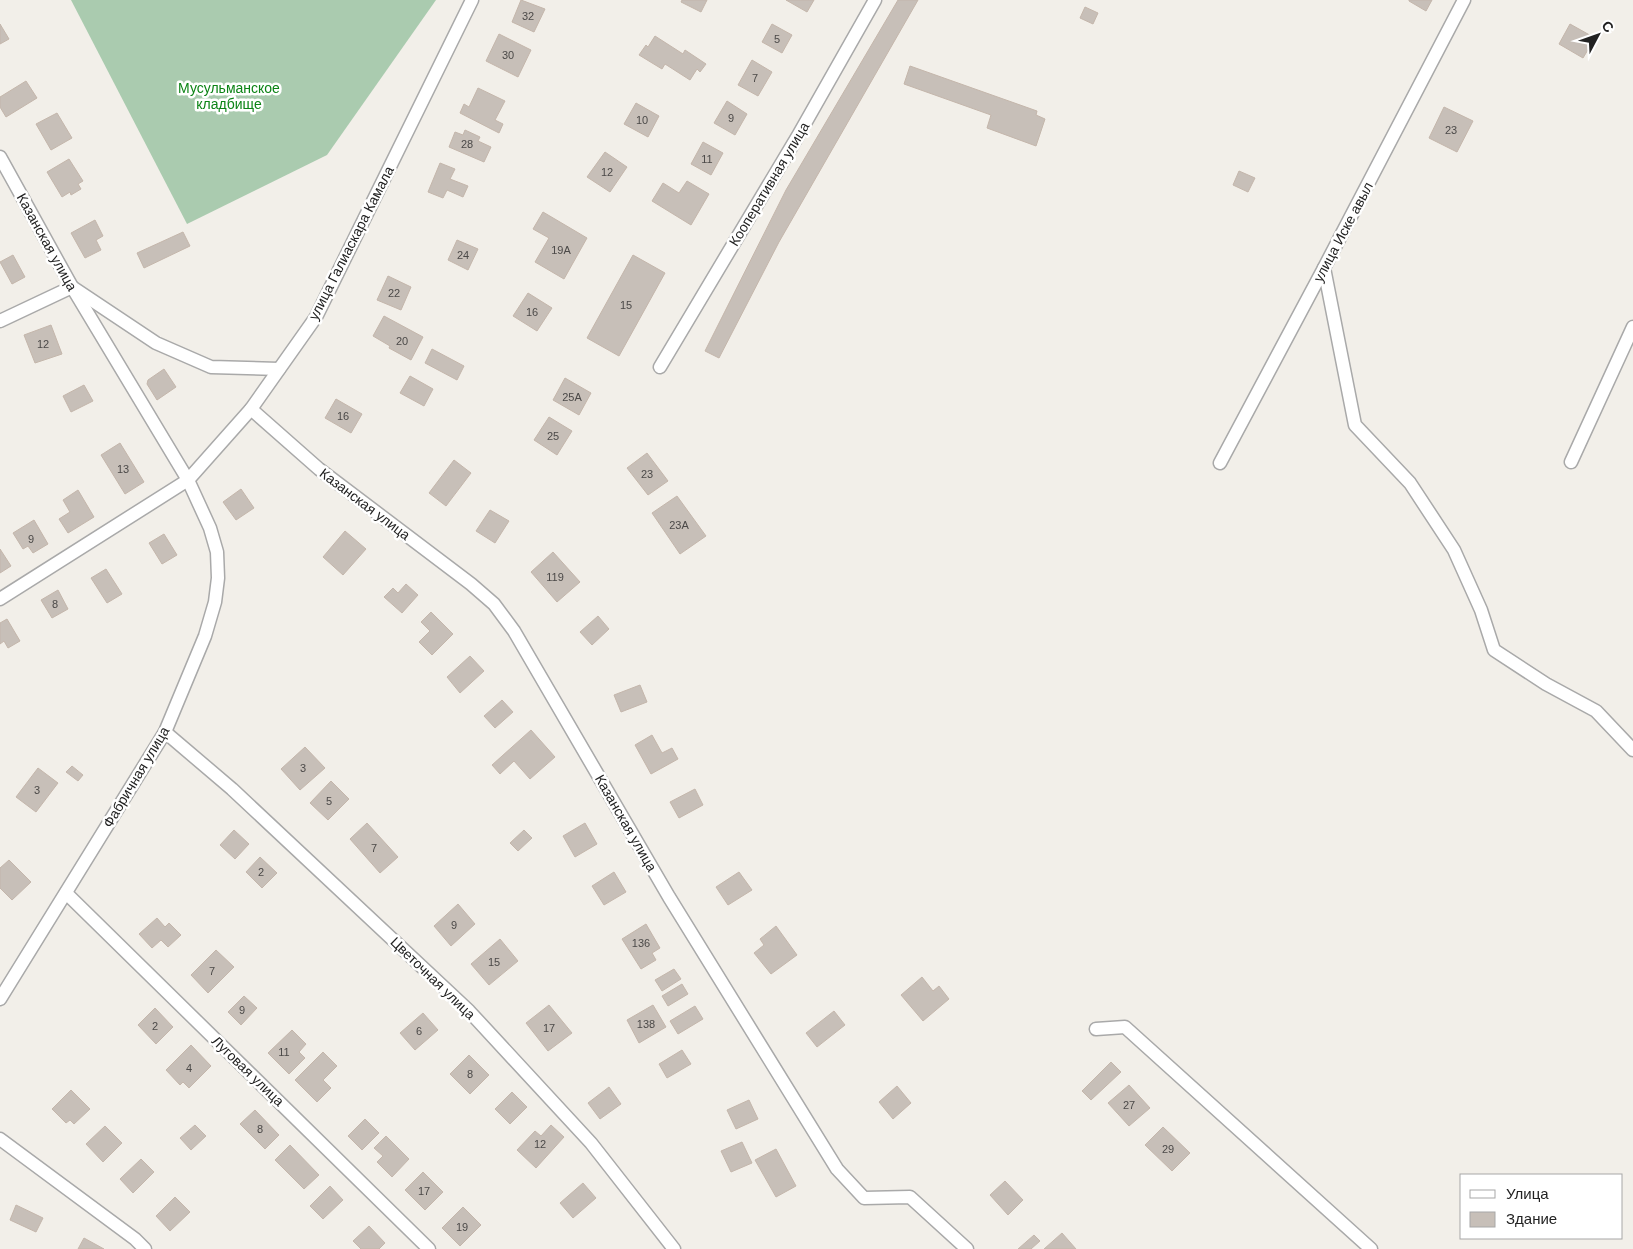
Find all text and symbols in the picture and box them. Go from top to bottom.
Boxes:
house number: 32 [522,10,534,22]
north arrow [1573,10,1623,60]
text: С [1598,17,1617,36]
house number: 5 [774,33,780,45]
house number: 30 [502,49,514,61]
house number: 7 [752,72,758,84]
park label: Мусульманское кладбище [178,80,280,112]
house number: 9 [728,112,734,124]
house number: 10 [636,114,648,126]
street label: Кооперативная улица [726,119,812,249]
house number: 23 [1445,124,1457,136]
house number: 28 [461,138,473,150]
house number: 11 [701,153,713,165]
street label: улица Галиаскара Камала [305,163,397,323]
house number: 12 [601,166,613,178]
street label: улица Иске авыл [1310,179,1376,285]
street label: Казанская улица [14,190,80,294]
house number: 19А [551,244,571,256]
house number: 24 [457,249,469,261]
house number: 22 [388,287,400,299]
house number: 15 [620,299,632,311]
house number: 16 [526,306,538,318]
house number: 20 [396,335,408,347]
house number: 12 [37,338,49,350]
house number: 25А [562,391,582,403]
house number: 16 [337,410,349,422]
house number: 25 [547,430,559,442]
house number: 13 [117,463,129,475]
street label: Казанская улица [317,465,413,543]
house number: 23 [641,468,653,480]
house number: 23А [669,519,689,531]
house number: 9 [28,533,34,545]
house number: 119 [546,571,564,583]
house number: 8 [52,598,58,610]
street label: Фабричная улица [100,723,173,830]
house number: 3 [300,762,306,774]
street label: Казанская улица [592,772,660,874]
house number: 3 [34,784,40,796]
house number: 5 [326,795,332,807]
house number: 7 [371,842,377,854]
house number: 2 [258,866,264,878]
house number: 9 [451,919,457,931]
street label: Цветочная улица [387,934,479,1023]
house number: 136 [632,937,650,949]
house number: 15 [488,956,500,968]
house number: 7 [209,965,215,977]
house number: 9 [239,1004,245,1016]
house number: 138 [637,1018,655,1030]
house number: 2 [152,1020,158,1032]
house number: 17 [543,1022,555,1034]
house number: 6 [416,1025,422,1037]
street label: Луговая улица [209,1033,288,1110]
house number: 11 [278,1046,290,1058]
house number: 4 [186,1062,192,1074]
house number: 8 [467,1068,473,1080]
house number: 27 [1123,1099,1135,1111]
house number: 8 [257,1123,263,1135]
house number: 12 [534,1138,546,1150]
house number: 29 [1162,1143,1174,1155]
legend [1460,1174,1623,1239]
house number: 17 [418,1185,430,1197]
text: Улица [1506,1185,1549,1202]
text: Здание [1506,1210,1557,1227]
house number: 19 [456,1221,468,1233]

